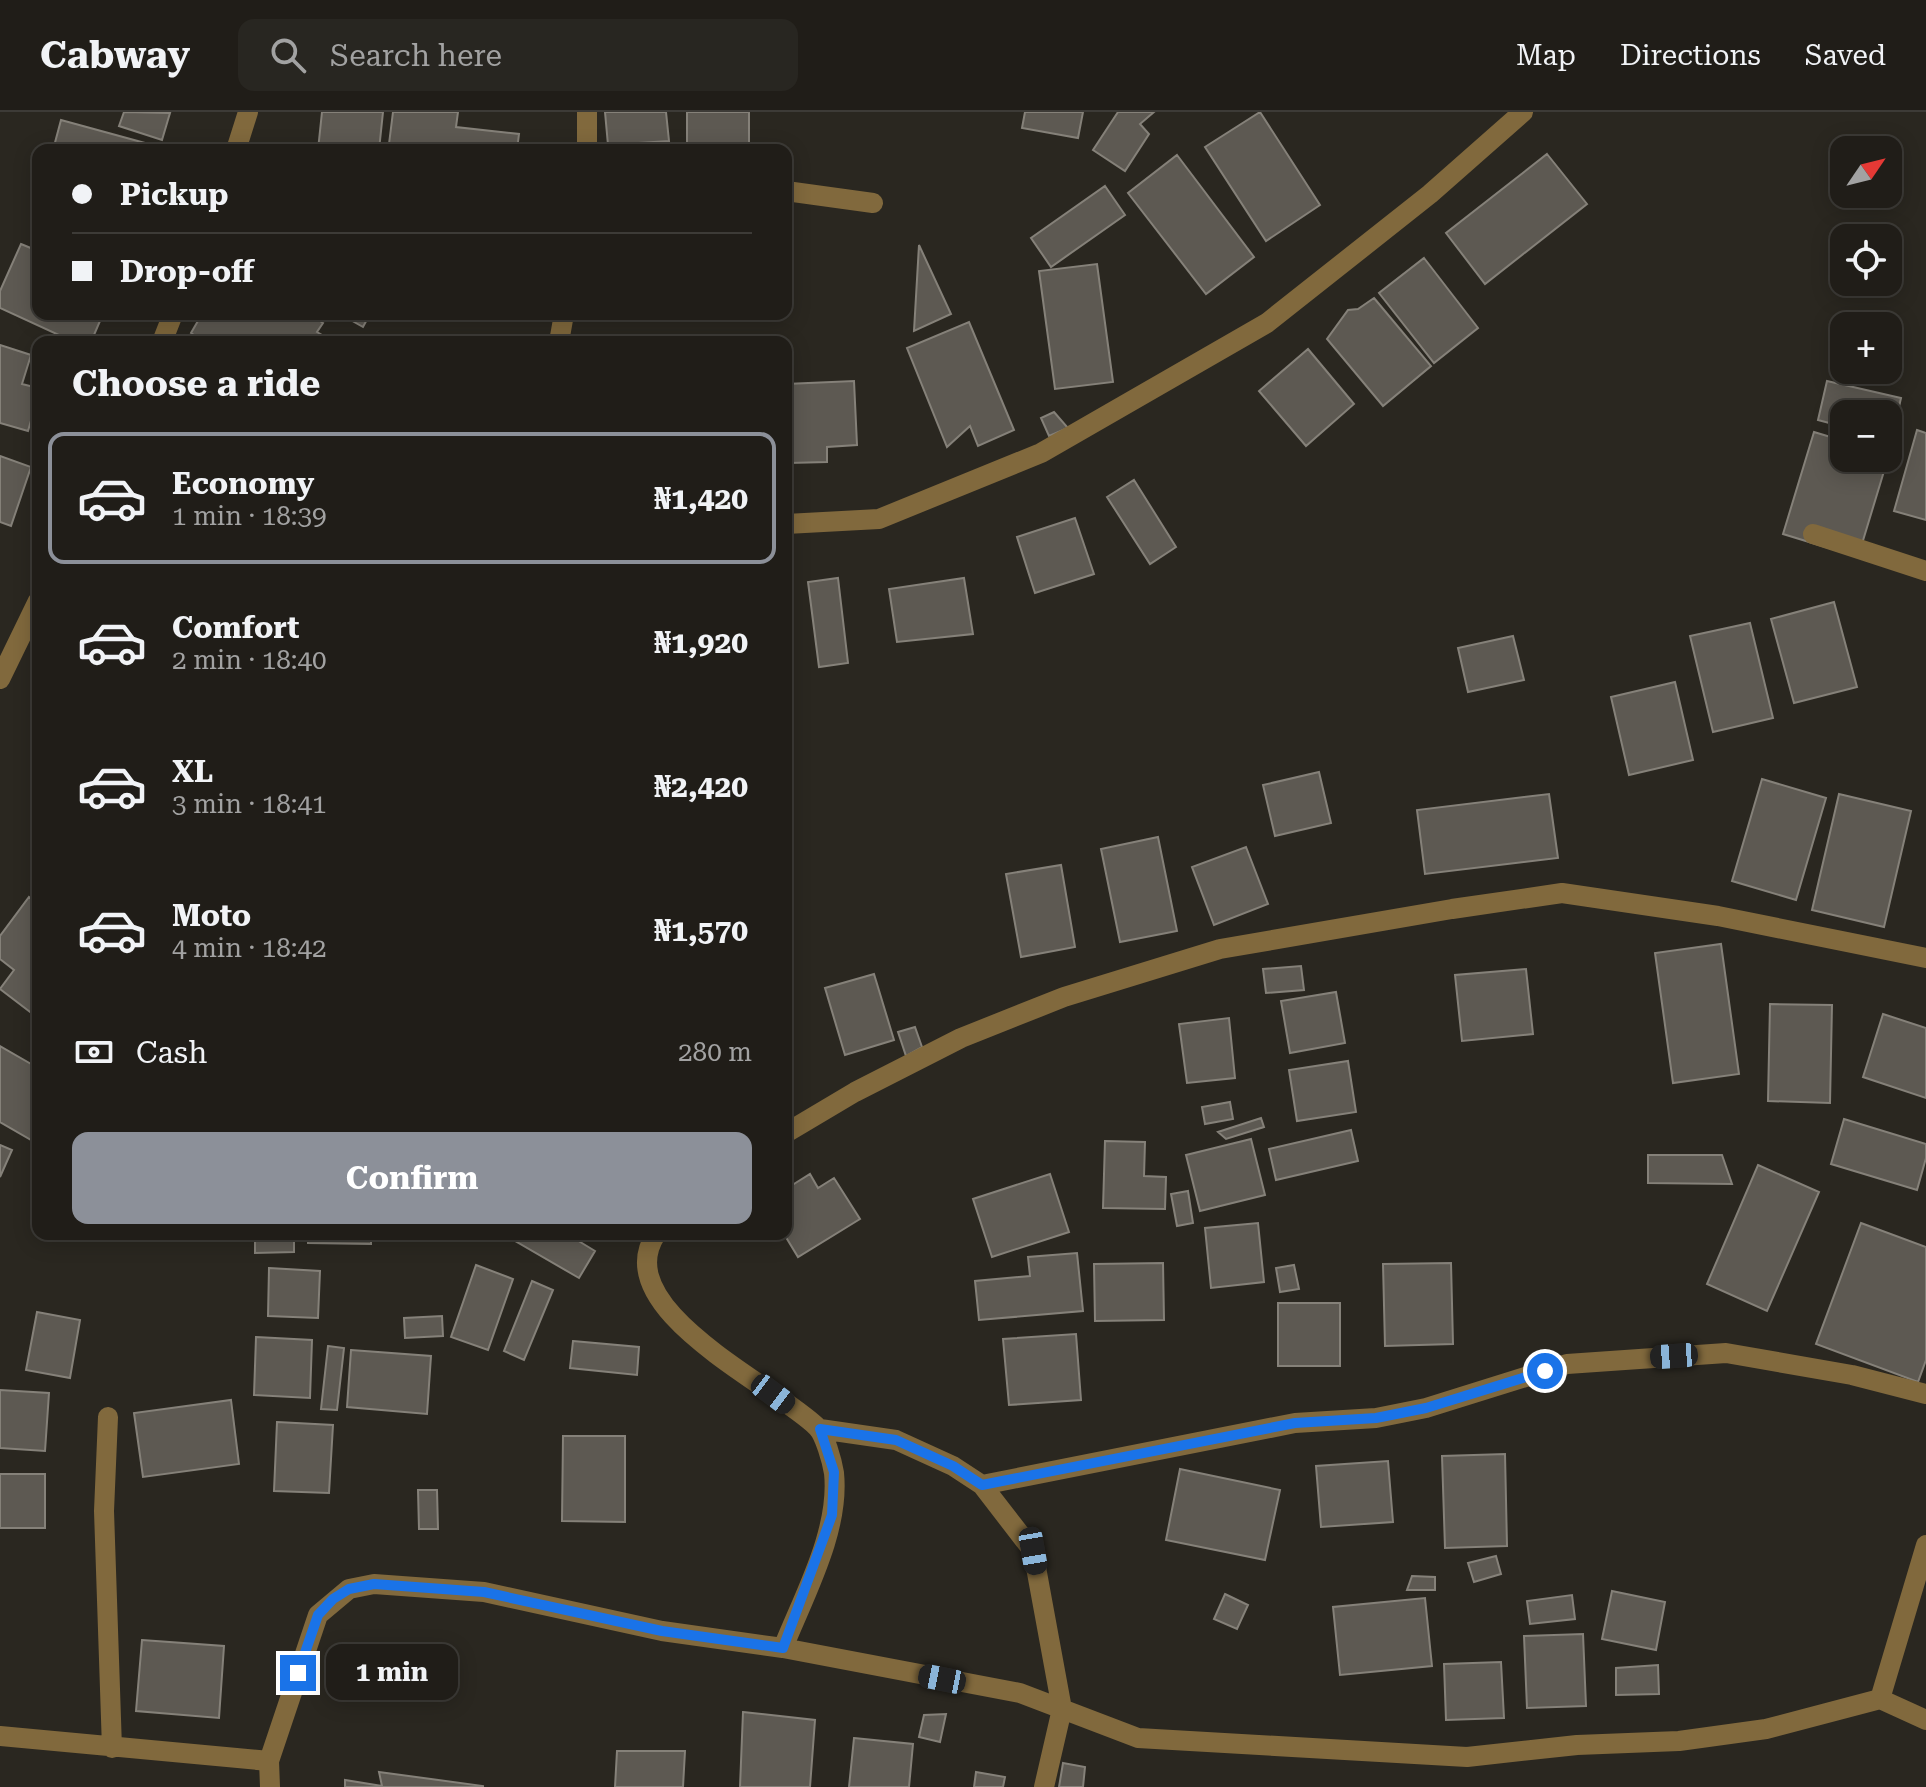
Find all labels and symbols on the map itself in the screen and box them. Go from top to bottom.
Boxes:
north arrow [1830,136,1902,208]
car [1649,1342,1699,1370]
route start [1527,1353,1563,1389]
car [747,1370,799,1418]
car [1017,1525,1049,1577]
callout: 1 min [326,1645,458,1701]
route end [280,1655,316,1691]
car [916,1663,968,1695]

